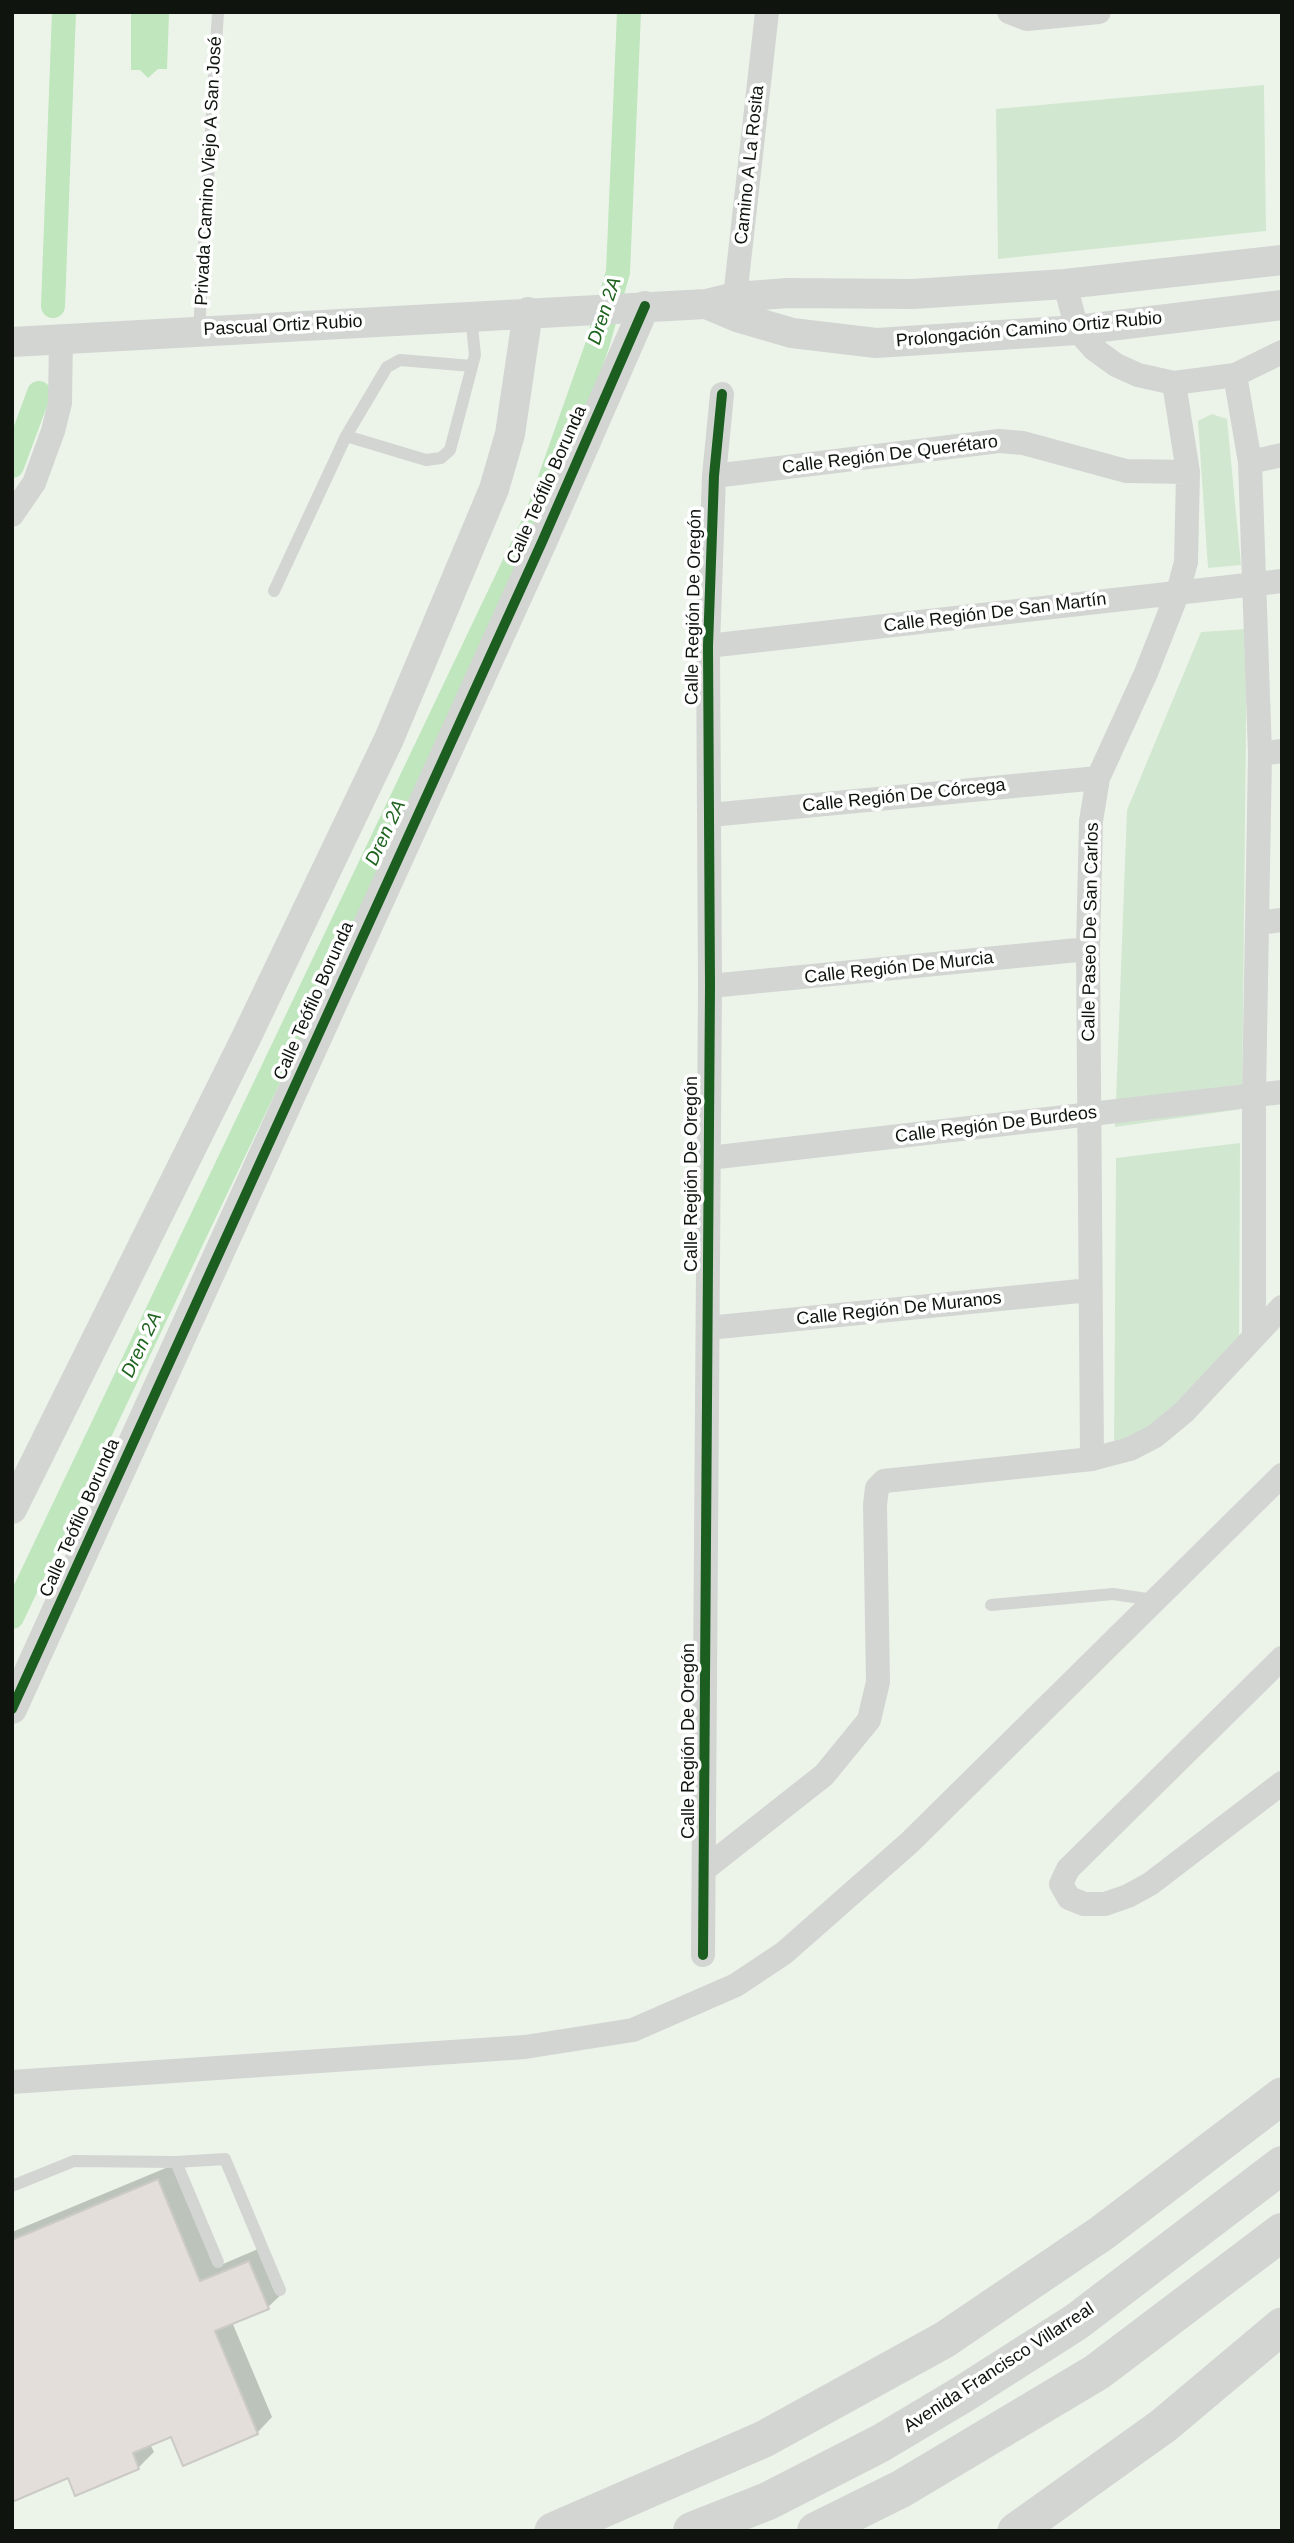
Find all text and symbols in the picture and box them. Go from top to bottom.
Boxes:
street label: Privada Camino Viejo A San José [191,36,227,306]
street label: Camino A La Rosita [731,84,769,246]
water label: Dren 2A [583,274,627,348]
street label: Prolongación Camino Ortiz Rubio [895,308,1163,352]
street label: Pascual Ortiz Rubio [203,311,363,341]
street label: Calle Teófilo Borunda [502,402,592,568]
street label: Calle Región De Querétaro [781,431,999,479]
street label: Calle Región De Oregón [681,509,707,705]
street label: Calle Región De San Martín [882,589,1108,637]
street label: Calle Región De Córcega [801,775,1007,817]
water label: Dren 2A [361,797,411,869]
street label: Calle Paseo De San Carlos [1078,822,1104,1042]
street label: Calle Teófilo Borunda [269,918,359,1084]
street label: Calle Región De Murcia [803,947,995,989]
street label: Calle Región De Oregón [681,1076,703,1272]
street label: Calle Región De Burdeos [894,1102,1098,1148]
street label: Calle Región De Muranos [795,1287,1003,1331]
water label: Dren 2A [117,1309,167,1381]
street label: Calle Teófilo Borunda [35,1435,125,1601]
street label: Calle Región De Oregón [678,1643,700,1839]
street label: Avenida Francisco Villarreal [900,2298,1098,2438]

